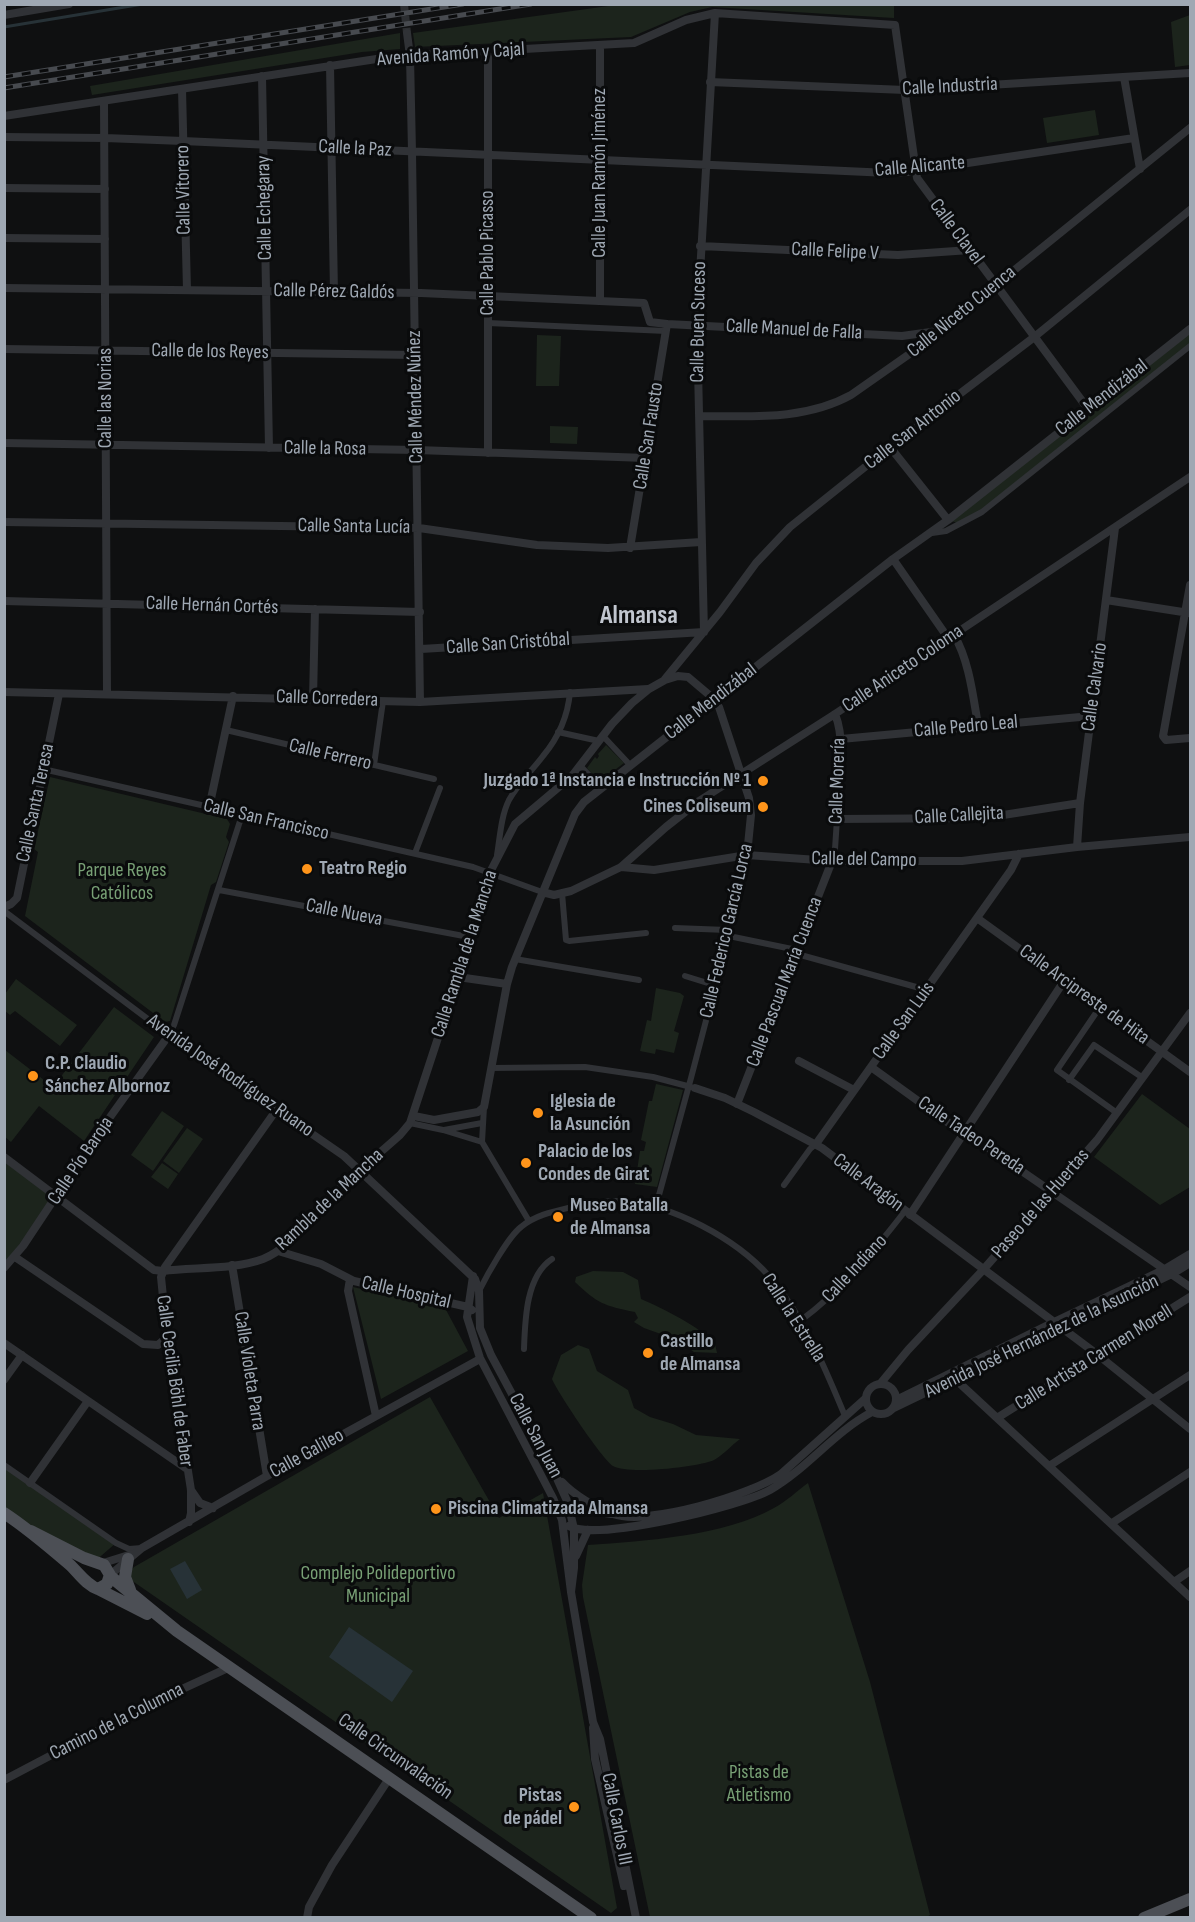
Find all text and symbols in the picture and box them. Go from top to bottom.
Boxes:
street label: Avenida Ramón y Cajal [376,38,526,72]
street label: Calle Industria [902,73,998,101]
street label: Calle Juan Ramón Jiménez [588,88,612,258]
street label: Calle la Paz [318,135,392,163]
street label: Calle Vitorero [171,145,197,235]
street label: Calle Alicante [874,151,966,183]
street label: Calle Echegaray [252,156,278,260]
street label: Calle Pablo Picasso [476,190,500,316]
street label: Calle Clavel [924,194,988,270]
street label: Calle Felipe V [791,238,879,266]
street label: Calle Buen Suceso [686,261,712,383]
street label: Calle Niceto Cuenca [903,261,1021,363]
street label: Calle Pérez Galdós [273,279,395,305]
street label: Calle Manuel de Falla [725,314,863,346]
street label: Calle Méndez Núñez [403,330,429,464]
street label: Calle de los Reyes [151,339,269,365]
street label: Calle las Norias [94,348,118,448]
street label: Calle Mendizábal [1051,354,1153,442]
street label: Calle San Fausto [629,381,669,491]
street label: Calle San Antonio [860,385,966,475]
street label: Calle la Rosa [284,436,366,462]
street label: Calle Santa Lucía [297,514,411,540]
street label: Calle Hernán Cortés [145,592,279,620]
district label: Almansa [600,600,678,632]
street label: Calle Aniceto Coloma [838,620,968,718]
street label: Calle San Cristóbal [445,628,571,660]
street label: Calle Calvario [1077,641,1113,733]
street label: Calle Mendizábal [660,658,762,746]
street label: Calle Corredera [275,685,379,713]
street label: Calle Pedro Leal [913,711,1019,743]
street label: Calle Ferrero [286,734,374,776]
street label: Calle Morería [824,737,852,825]
street label: Calle Santa Teresa [12,741,60,865]
place label: Juzgado 1ª Instancia e Instrucción Nº 1 [484,769,751,793]
marker: Juzgado 1ª Instancia e Instrucción Nº 1 [756,774,770,788]
street label: Calle San Francisco [201,794,331,846]
place label: Cines Coliseum [643,795,751,819]
marker: Cines Coliseum [756,800,770,814]
street label: Calle Callejita [914,802,1004,830]
street label: Calle Federico García Lorca [695,841,759,1021]
street label: Calle del Campo [811,847,917,873]
place label: Teatro Regio [319,857,407,881]
park label: Parque Reyes Católicos [78,859,166,906]
marker: Teatro Regio [300,862,314,876]
street label: Calle Rambla de la Mancha [427,867,503,1041]
street label: Calle Nueva [304,894,384,932]
street label: Calle Pascual María Cuenca [742,894,828,1070]
street label: Calle Arcipreste de Hita [1014,940,1154,1050]
street label: Calle San Luis [868,977,940,1065]
street label: Avenida José Rodríguez Ruano [142,1009,318,1143]
place label: C.P. Claudio Sánchez Albornoz [45,1052,170,1099]
marker: C.P. Claudio Sánchez Albornoz [26,1069,40,1083]
place label: Iglesia de la Asunción [550,1090,630,1137]
street label: Calle Tadeo Pereda [913,1091,1029,1181]
marker: Iglesia de la Asunción [531,1106,545,1120]
street label: Calle Pío Baroja [43,1112,119,1210]
place label: Palacio de los Condes de Girat [538,1140,649,1187]
street label: Rambla de la Mancha [271,1144,389,1256]
street label: Paseo de las Huertas [987,1144,1095,1264]
street label: Calle Aragón [828,1149,908,1217]
marker: Palacio de los Condes de Girat [519,1156,533,1170]
place label: Museo Batalla de Almansa [570,1194,668,1241]
marker: Museo Batalla de Almansa [551,1210,565,1224]
street label: Calle Indiano [817,1230,893,1308]
street label: Calle la Estrella [756,1269,830,1367]
street label: Avenida José Hernández de la Asunción [921,1270,1163,1404]
street label: Calle Hospital [359,1271,453,1315]
street label: Calle Cecilia Böhl de Faber [150,1294,198,1468]
street label: Calle Artista Carmen Morell [1011,1300,1177,1416]
street label: Calle Violeta Parra [228,1310,270,1432]
place label: Castillo de Almansa [660,1330,740,1377]
marker: Castillo de Almansa [641,1346,655,1360]
street label: Calle San Juan [503,1390,567,1482]
street label: Calle Galileo [266,1424,348,1484]
place label: Piscina Climatizada Almansa [448,1497,648,1521]
marker: Piscina Climatizada Almansa [429,1502,443,1516]
park label: Complejo Polideportivo Municipal [301,1562,455,1609]
street label: Camino de la Columna [46,1678,188,1766]
street label: Calle Circunvalación [333,1709,457,1805]
park label: Pistas de Atletismo [727,1761,791,1808]
street label: Calle Carlos III [595,1771,637,1867]
place label: Pistas de pádel [503,1784,562,1831]
marker: Pistas de pádel [567,1800,581,1814]

